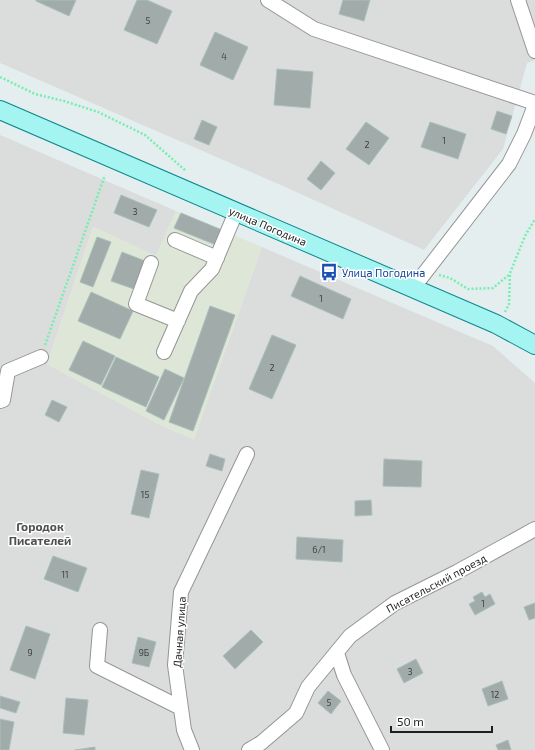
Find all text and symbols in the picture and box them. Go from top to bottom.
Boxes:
house number: 5 [146,15,151,26]
house number: 4 [221,51,227,62]
house number: 1 [442,135,446,146]
house number: 2 [364,139,370,150]
street label: улица Погодина [227,204,309,249]
house number: 3 [132,206,138,217]
bus stop icon: Улица Погодина [319,262,339,282]
place label: Улица Погодина [342,266,425,279]
house number: 1 [319,293,323,304]
house number: 2 [269,362,275,373]
house number: 15 [141,489,149,500]
district label: Городок Писателей [9,519,71,547]
house number: 6/1 [312,544,326,555]
street label: Писательский проезд [384,551,489,615]
house number: 11 [61,569,69,580]
street label: Дачная улица [170,596,189,668]
house number: 1 [481,598,485,609]
house number: 9 [27,647,33,658]
house number: 9Б [139,647,149,658]
house number: 3 [407,666,413,677]
house number: 12 [491,689,499,700]
house number: 5 [327,697,332,708]
scale bar [391,708,492,734]
text: 50 m [397,714,424,728]

